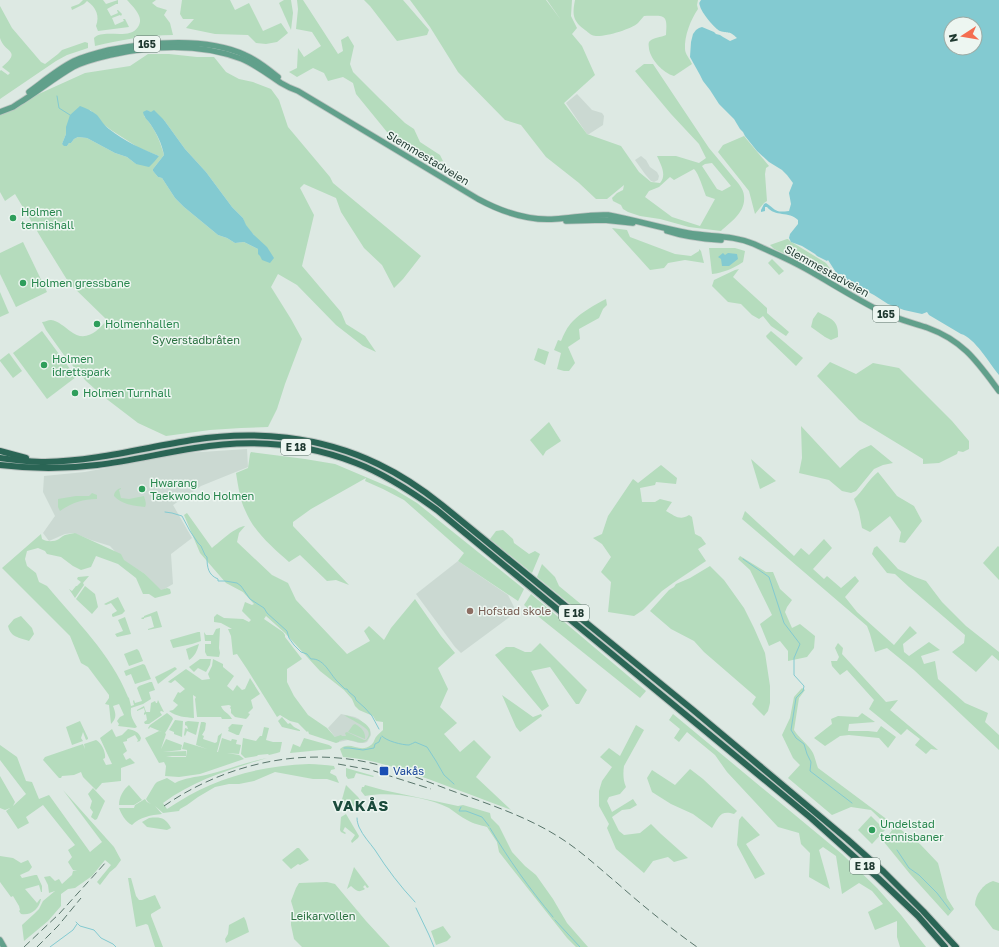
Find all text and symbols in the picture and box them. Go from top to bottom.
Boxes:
north arrow [943,16,983,56]
text: N [946,33,960,44]
road number: 165 [134,36,160,52]
street label: Slemmestadveien [384,128,472,187]
place label: Holmen tennishall [21,205,75,231]
marker: Holmen tennishall [8,213,18,223]
street label: Slemmestadveien [783,242,872,299]
place label: Holmen gressbane [31,276,130,289]
marker: Holmen gressbane [18,278,28,288]
road number: 165 [873,306,899,322]
place label: Holmenhallen [105,317,179,330]
marker: Holmenhallen [92,319,102,329]
park label: Syverstadbråten [152,333,240,346]
place label: Holmen idrettspark [52,352,110,378]
marker: Holmen idrettspark [39,360,49,370]
place label: Holmen Turnhall [83,386,171,399]
marker: Holmen Turnhall [70,388,80,398]
road number: E 18 [281,439,311,455]
place label: Hwarang Taekwondo Holmen [150,476,254,502]
marker: Hwarang Taekwondo Holmen [137,484,147,494]
place label: Hofstad skole [478,604,551,617]
road number: E 18 [559,605,589,621]
marker: Hofstad skole [465,606,475,616]
place label: Vakås [393,764,424,777]
marker: Vakås [378,765,390,777]
district label: VAKÅS [333,796,389,814]
place label: Undelstad tennisbaner [880,817,944,843]
marker: Undelstad tennisbaner [867,825,877,835]
road number: E 18 [850,858,880,874]
park label: Leikarvollen [290,909,356,922]

